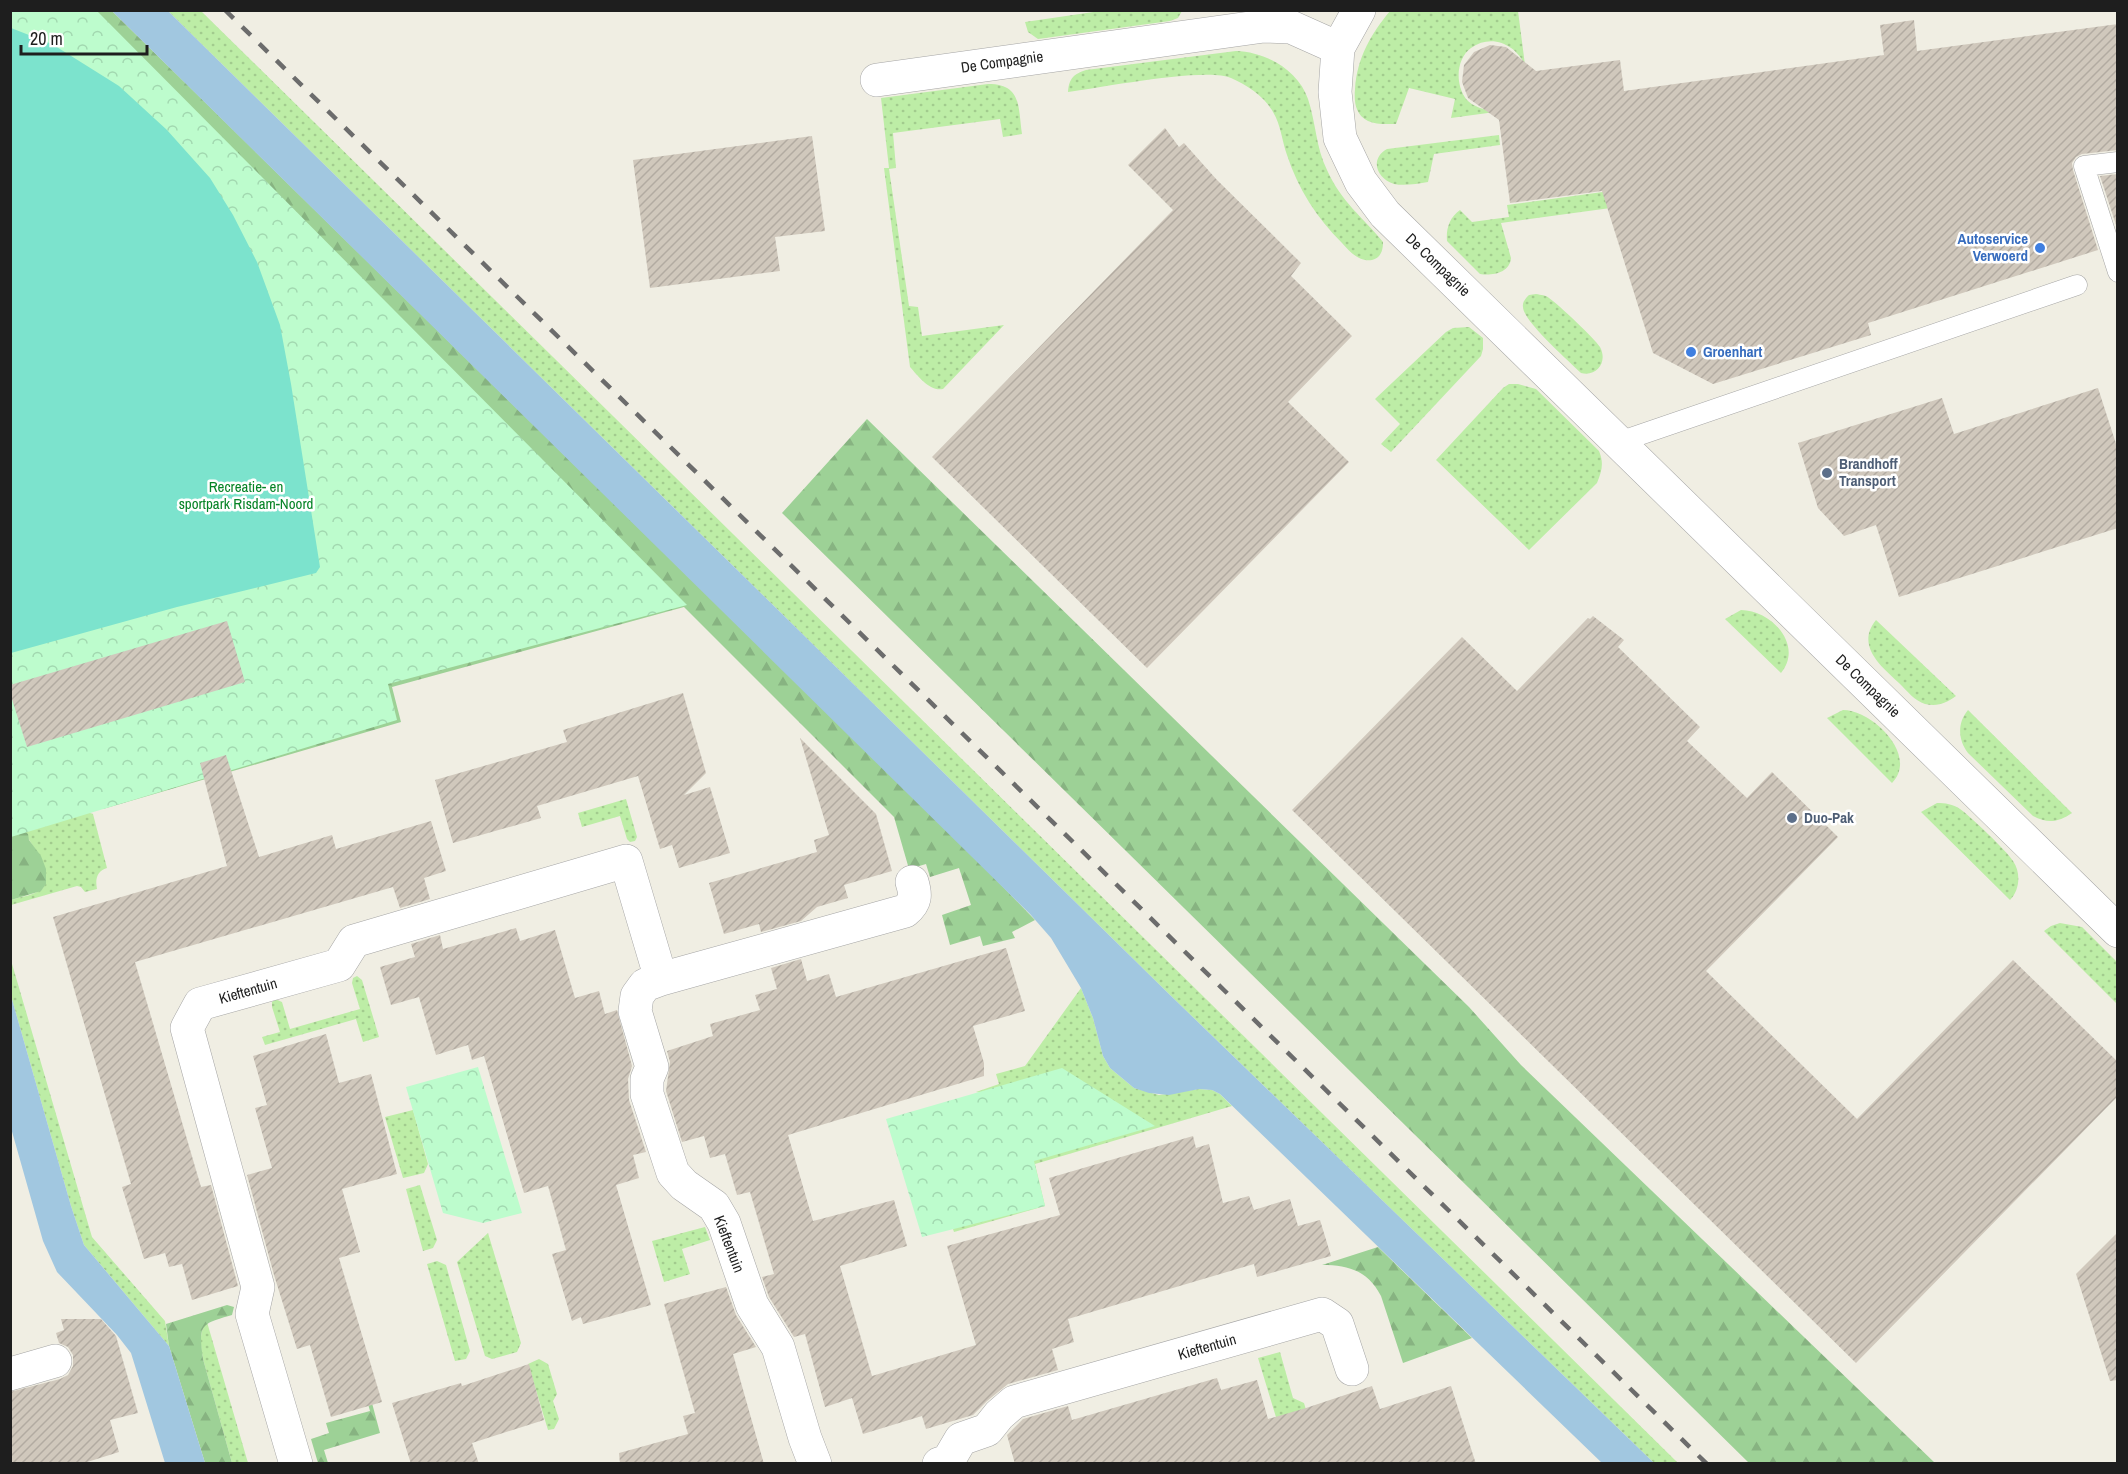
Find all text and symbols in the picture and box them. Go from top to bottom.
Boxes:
scale bar [21,18,147,56]
text: 20 m [30,26,63,51]
street label: De Compagnie [960,45,1045,78]
street label: De Compagnie [1401,228,1476,301]
place label: Autoservice Verwoerd [1958,228,2028,266]
marker: Autoservice Verwoerd [2033,241,2047,255]
place label: Groenhart [1703,341,1762,362]
marker: Groenhart [1684,345,1698,359]
place label: Brandhoff Transport [1839,453,1899,491]
marker: Brandhoff Transport [1820,466,1834,480]
park label: Recreatie- en sportpark Risdam-Noord [179,476,313,514]
street label: De Compagnie [1831,649,1906,722]
place label: Duo-Pak [1804,807,1854,828]
marker: Duo-Pak [1785,811,1799,825]
street label: Kieftentuin [216,972,279,1009]
street label: Kieftentuin [709,1212,750,1275]
street label: Kieftentuin [1175,1328,1238,1365]

